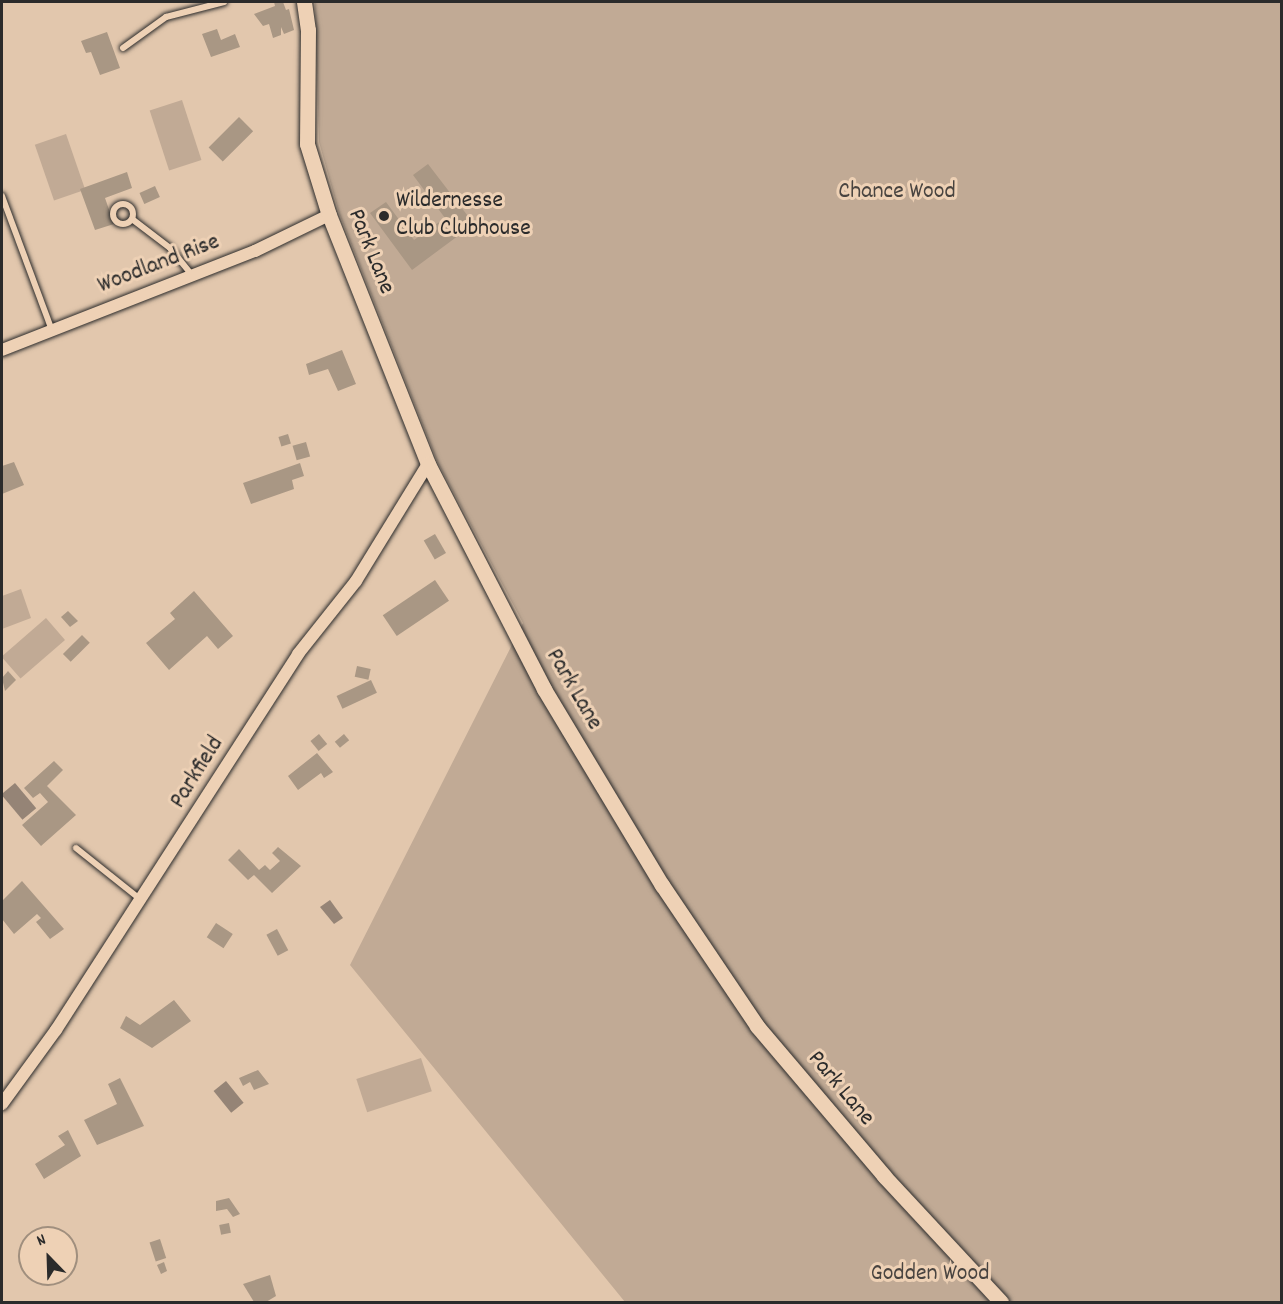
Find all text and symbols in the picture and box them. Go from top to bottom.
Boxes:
park label: Chance Wood [838,179,956,207]
place label: Wildernesse Club Clubhouse [396,188,531,244]
street label: Park Lane [340,205,400,299]
marker: Wildernesse Club Clubhouse [377,209,391,223]
street label: Woodland Rise [94,229,224,301]
street label: Park Lane [538,644,608,736]
street label: Parkfield [165,732,231,814]
street label: Park Lane [800,1046,880,1132]
north arrow [18,1226,78,1286]
text: N [33,1229,50,1253]
park label: Godden Wood [871,1261,989,1289]

